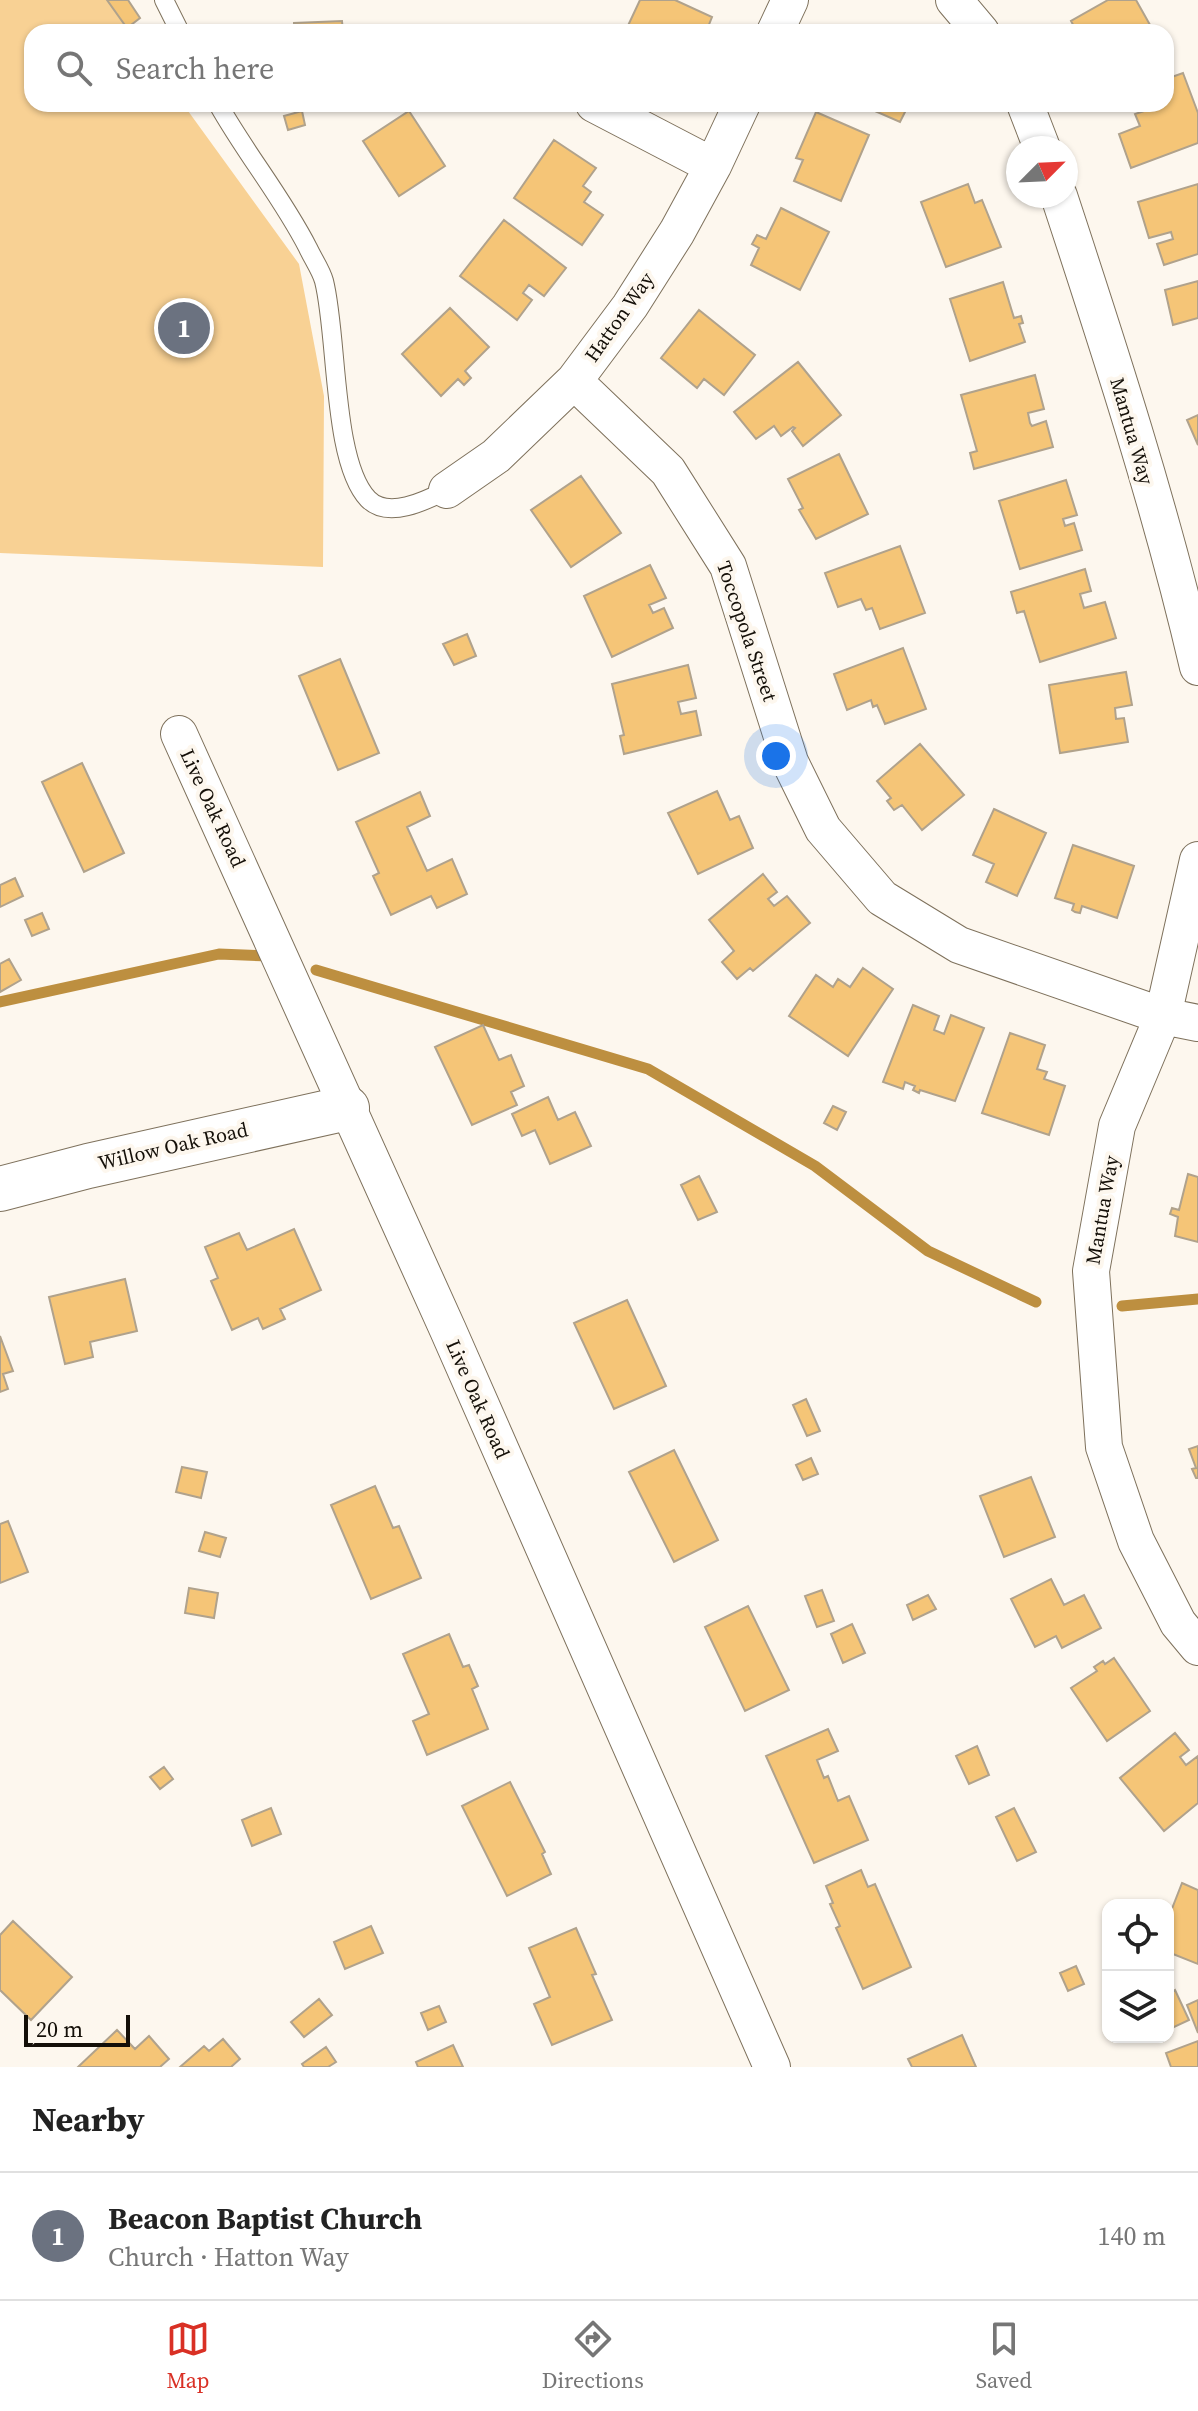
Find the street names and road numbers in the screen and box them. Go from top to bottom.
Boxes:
street label: Hatton Way [578,266,661,368]
street label: Mantua Way [1103,374,1161,489]
street label: Toccopola Street [710,557,784,705]
street label: Live Oak Road [173,744,253,872]
street label: Willow Oak Road [95,1115,251,1177]
street label: Mantua Way [1079,1153,1125,1267]
street label: Live Oak Road [439,1335,517,1463]

